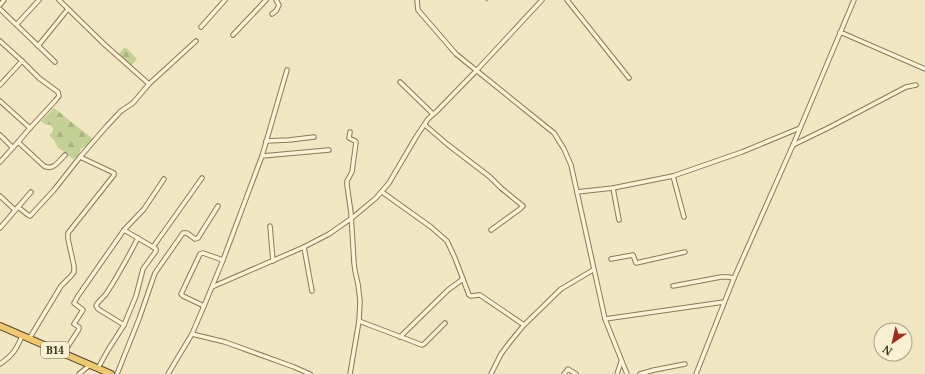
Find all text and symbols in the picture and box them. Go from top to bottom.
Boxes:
north arrow [873,322,913,362]
road number: B14 [41,342,69,358]
text: N [879,342,895,359]

